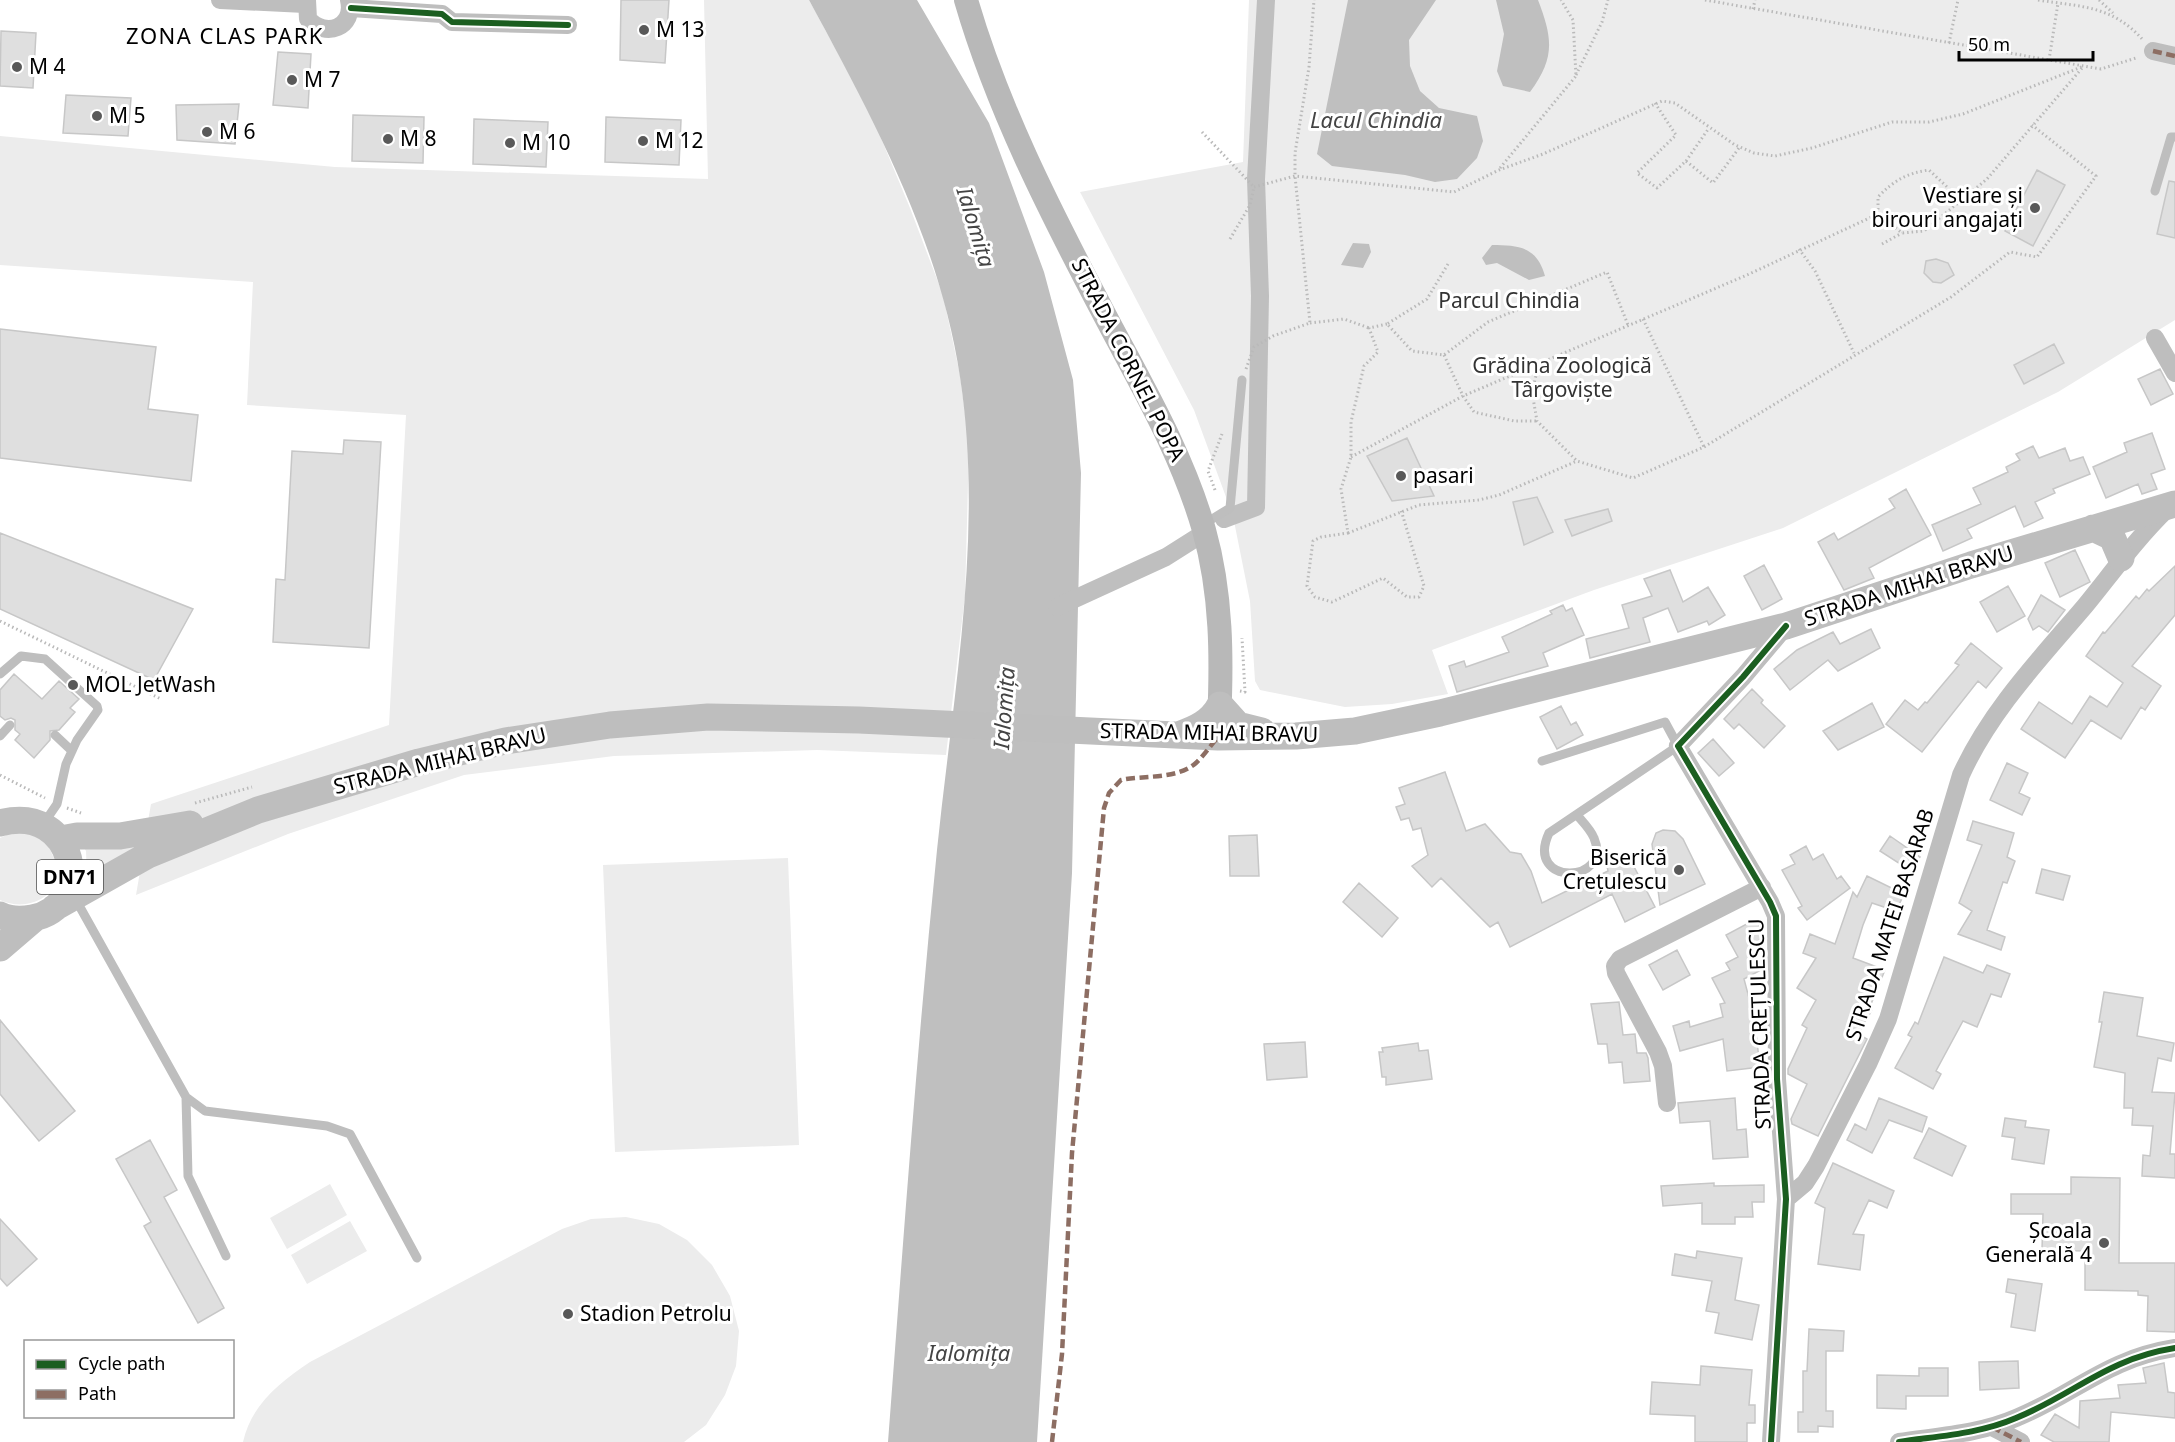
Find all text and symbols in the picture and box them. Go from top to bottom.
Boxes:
place label: M 13 [656,15,705,43]
district label: ZONA CLAS PARK [126,20,324,50]
marker: M 13 [637,23,651,37]
scale bar [1959,24,2092,62]
text: 50 m [1968,32,2010,56]
place label: M 4 [29,52,66,80]
marker: M 4 [10,60,24,74]
place label: M 7 [304,65,341,93]
marker: M 7 [285,73,299,87]
place label: M 5 [109,101,146,129]
water label: Lacul Chindia [1310,104,1443,134]
marker: M 5 [90,109,104,123]
place label: M 6 [219,117,256,145]
place label: M 8 [400,124,437,152]
marker: M 6 [200,125,214,139]
place label: M 12 [655,126,704,154]
place label: M 10 [522,128,571,156]
marker: M 8 [381,132,395,146]
marker: M 12 [636,134,650,148]
marker: M 10 [503,136,517,150]
place label: Vestiare și birouri angajați [1872,181,2023,233]
water label: Ialomița [950,182,1003,271]
marker: Vestiare și birouri angajați [2028,201,2042,215]
street label: STRADA CORNEL POPA [1066,253,1192,466]
park label: Parcul Chindia [1438,286,1580,314]
park label: Grădina Zoologică Târgoviște [1472,351,1652,403]
place label: pasari [1413,461,1474,489]
marker: pasari [1394,469,1408,483]
street label: STRADA MIHAI BRAVU [1800,538,2017,632]
water label: Ialomița [985,665,1021,751]
place label: MOL JetWash [85,670,216,698]
marker: MOL JetWash [66,678,80,692]
street label: STRADA MIHAI BRAVU [1100,716,1318,748]
street label: STRADA MIHAI BRAVU [330,720,549,800]
street label: STRADA MATEI BASARAB [1838,805,1940,1044]
place label: Biserică Crețulescu [1563,843,1667,895]
road number: DN71 [37,860,103,894]
marker: Biserică Crețulescu [1672,863,1686,877]
street label: STRADA CREȚULESCU [1741,918,1777,1130]
place label: Școala Generală 4 [1985,1216,2092,1268]
marker: Școala Generală 4 [2097,1236,2111,1250]
place label: Stadion Petrolu [580,1299,732,1327]
marker: Stadion Petrolu [561,1307,575,1321]
water label: Ialomița [927,1337,1011,1367]
legend [24,1340,234,1418]
text: Cycle path [78,1351,165,1375]
text: Path [78,1381,117,1405]

